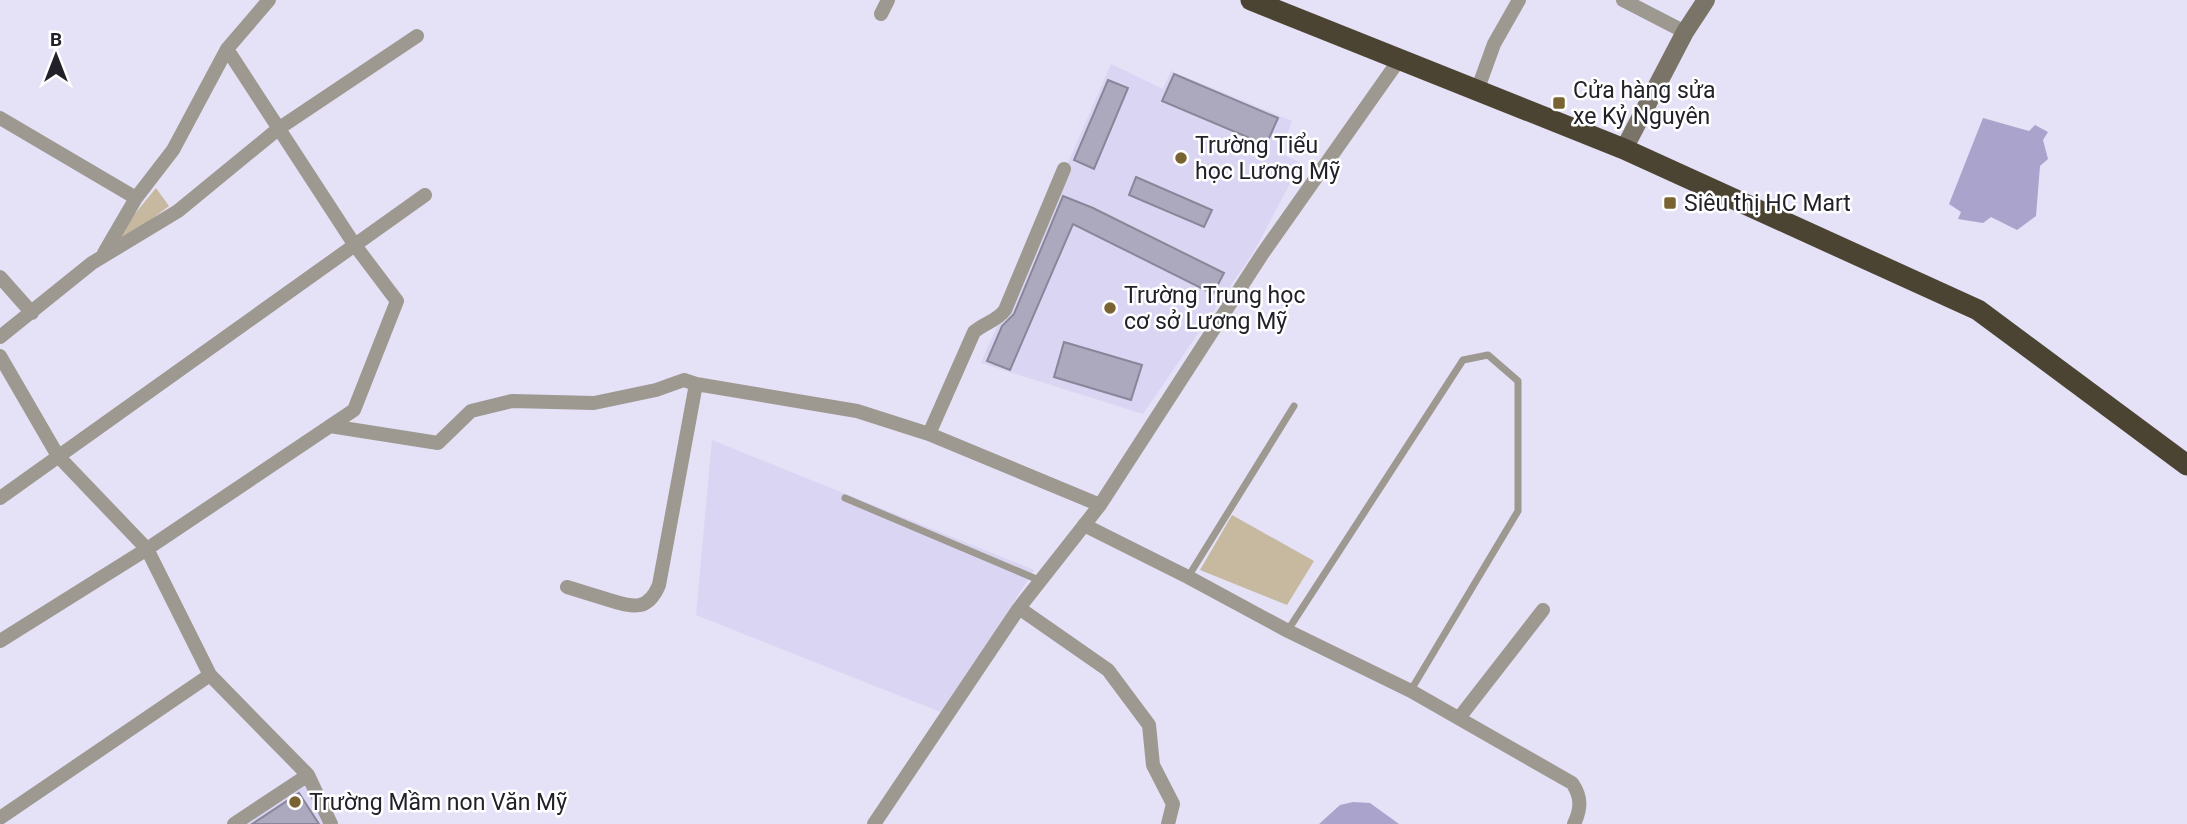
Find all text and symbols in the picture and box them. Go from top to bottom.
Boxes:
north arrow [21,21,91,91]
text: B [50,28,62,51]
place label: Cửa hàng sửa xe Kỷ Nguyên [1573,77,1716,130]
marker: Cửa hàng sửa xe Kỷ Nguyên [1551,95,1567,111]
place label: Trường Tiểu học Lương Mỹ [1195,132,1340,185]
marker: Trường Tiểu học Lương Mỹ [1173,150,1189,166]
place label: Siêu thị HC Mart [1684,190,1851,217]
marker: Siêu thị HC Mart [1662,195,1678,211]
place label: Trường Trung học cơ sở Lương Mỹ [1124,282,1305,335]
marker: Trường Trung học cơ sở Lương Mỹ [1102,300,1118,316]
place label: Trường Mầm non Văn Mỹ [309,789,567,816]
marker: Trường Mầm non Văn Mỹ [287,794,303,810]

